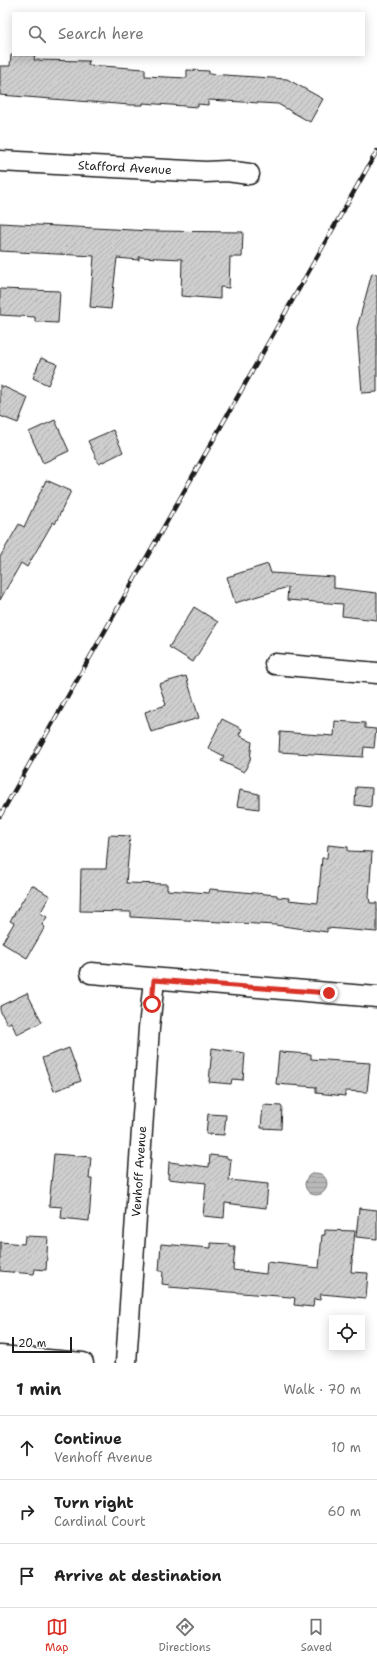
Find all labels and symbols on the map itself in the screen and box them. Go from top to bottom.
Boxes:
street label: Stafford Avenue [78,157,172,178]
route end [320,984,338,1002]
route start [143,995,161,1013]
street label: Venhoff Avenue [128,1125,150,1217]
scale bar [12,1335,72,1354]

